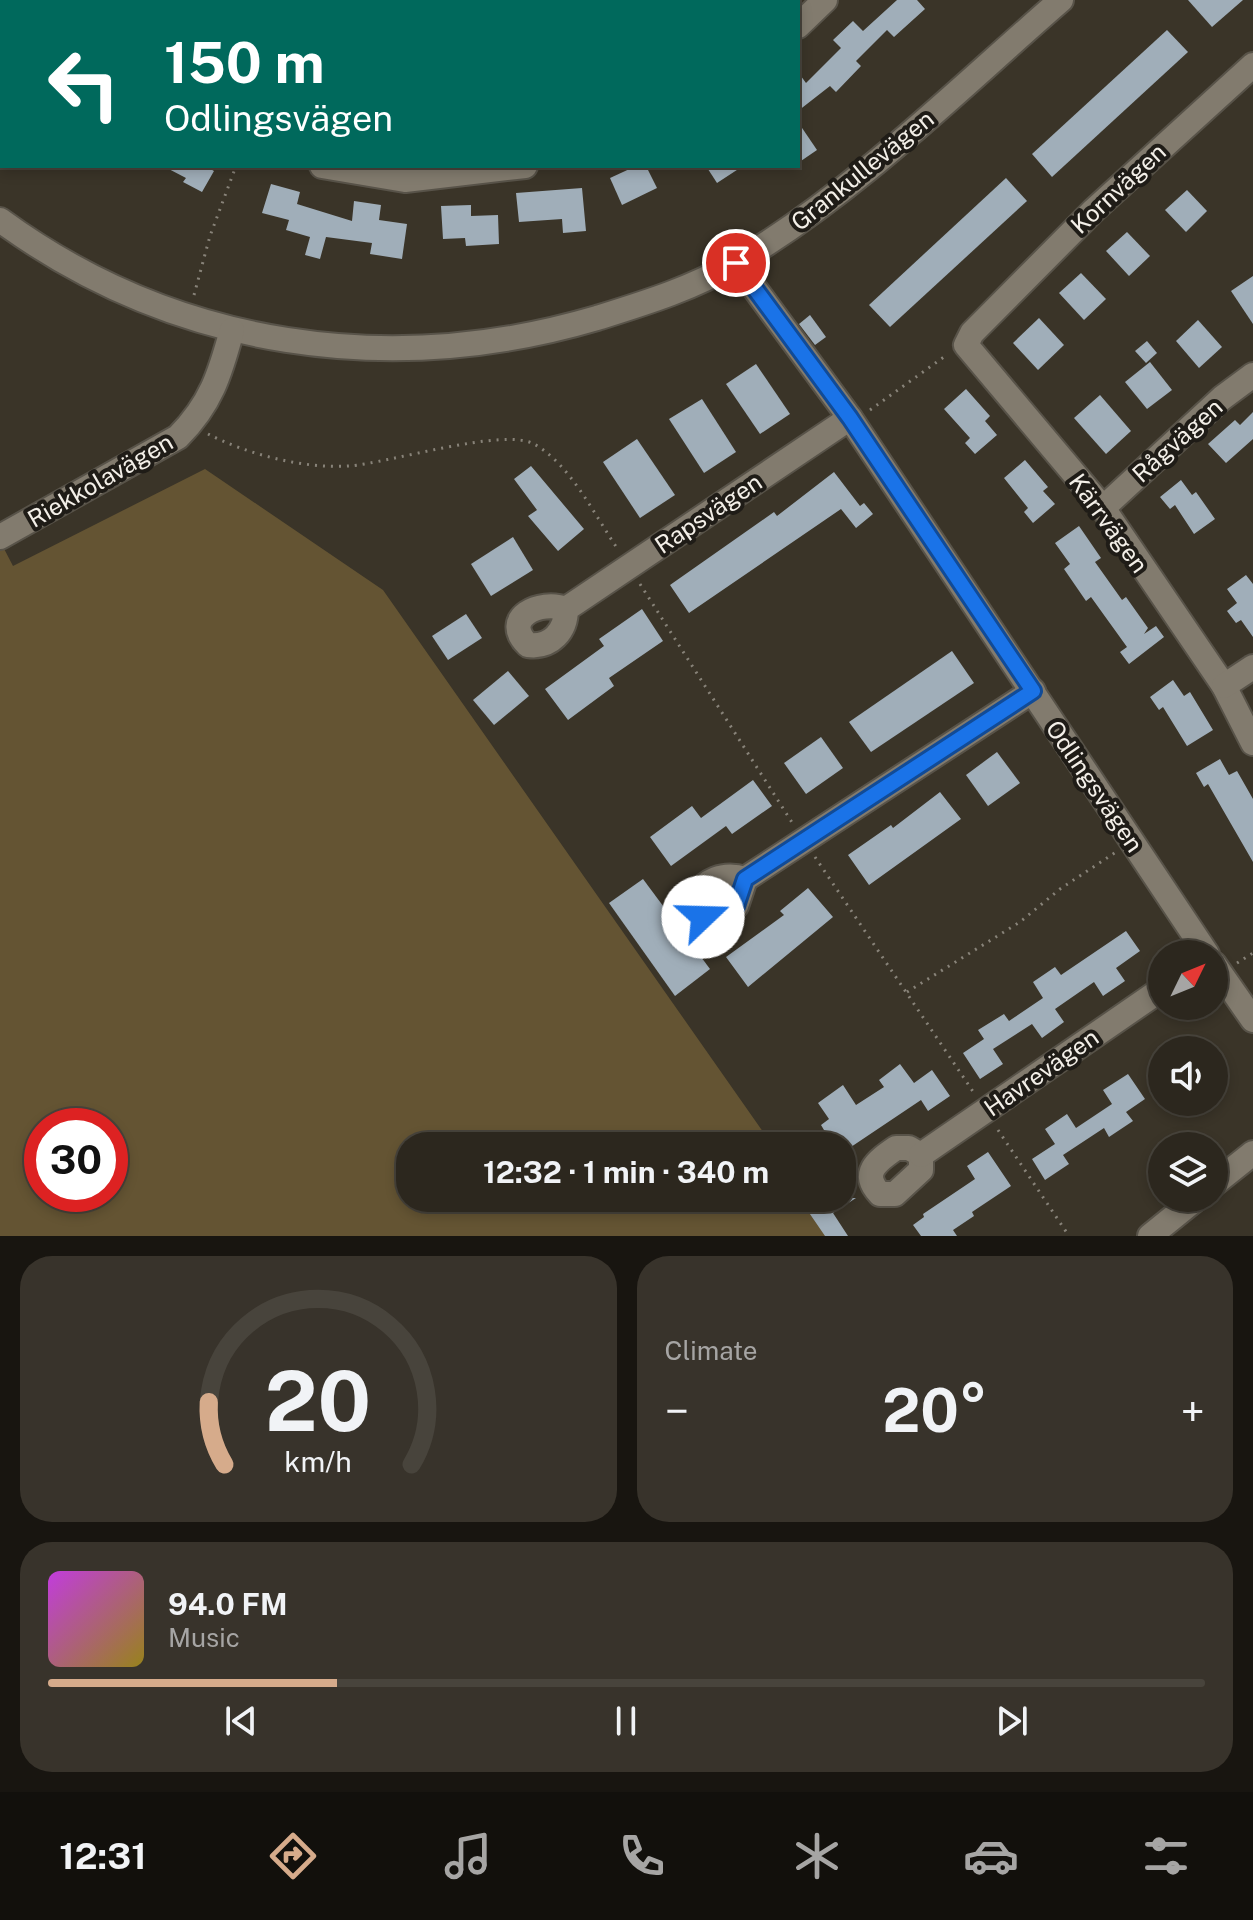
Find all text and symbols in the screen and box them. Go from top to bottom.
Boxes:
text: 150 m [164,30,325,96]
icon: left [32,32,136,136]
text: Odlingsvägen [164,97,393,139]
street label: Grankullevägen [785,104,939,236]
street label: Kornvägen [1065,137,1171,239]
pin [702,229,770,297]
icon: arrive [714,241,758,285]
street label: Rågvägen [1126,392,1228,488]
street label: Riekkolavägen [23,427,177,533]
street label: Rapsvägen [649,467,767,559]
street label: Kärrvägen [1064,468,1154,578]
street label: Odlingsvägen [1041,715,1149,857]
position arrow [661,875,745,959]
north arrow [1148,940,1228,1020]
map controls [1148,940,1228,1212]
street label: Havrevägen [979,1022,1103,1122]
button: sound [1148,1036,1228,1116]
speed limit sign: 30 [24,1108,128,1212]
button: layers [1148,1132,1228,1212]
text: 12:32 · 1 min · 340 m [483,1154,769,1190]
text: Climate [665,1335,758,1366]
text: 20 [265,1352,371,1450]
text: 20° [882,1375,987,1446]
text: − [665,1385,689,1437]
text: + [1181,1385,1205,1437]
text: km/h [285,1445,352,1478]
text: 94.0 FM [168,1586,287,1622]
text: Music [168,1622,240,1653]
icon: previous [219,1699,263,1743]
icon: pause [604,1699,648,1743]
icon: next [990,1699,1034,1743]
icon: directions [265,1828,321,1884]
icon: music [440,1828,496,1884]
icon: phone [614,1828,670,1884]
icon: climate [789,1828,845,1884]
icon: car [963,1828,1019,1884]
icon: filters [1138,1828,1194,1884]
text: 12:31 [59,1835,147,1877]

